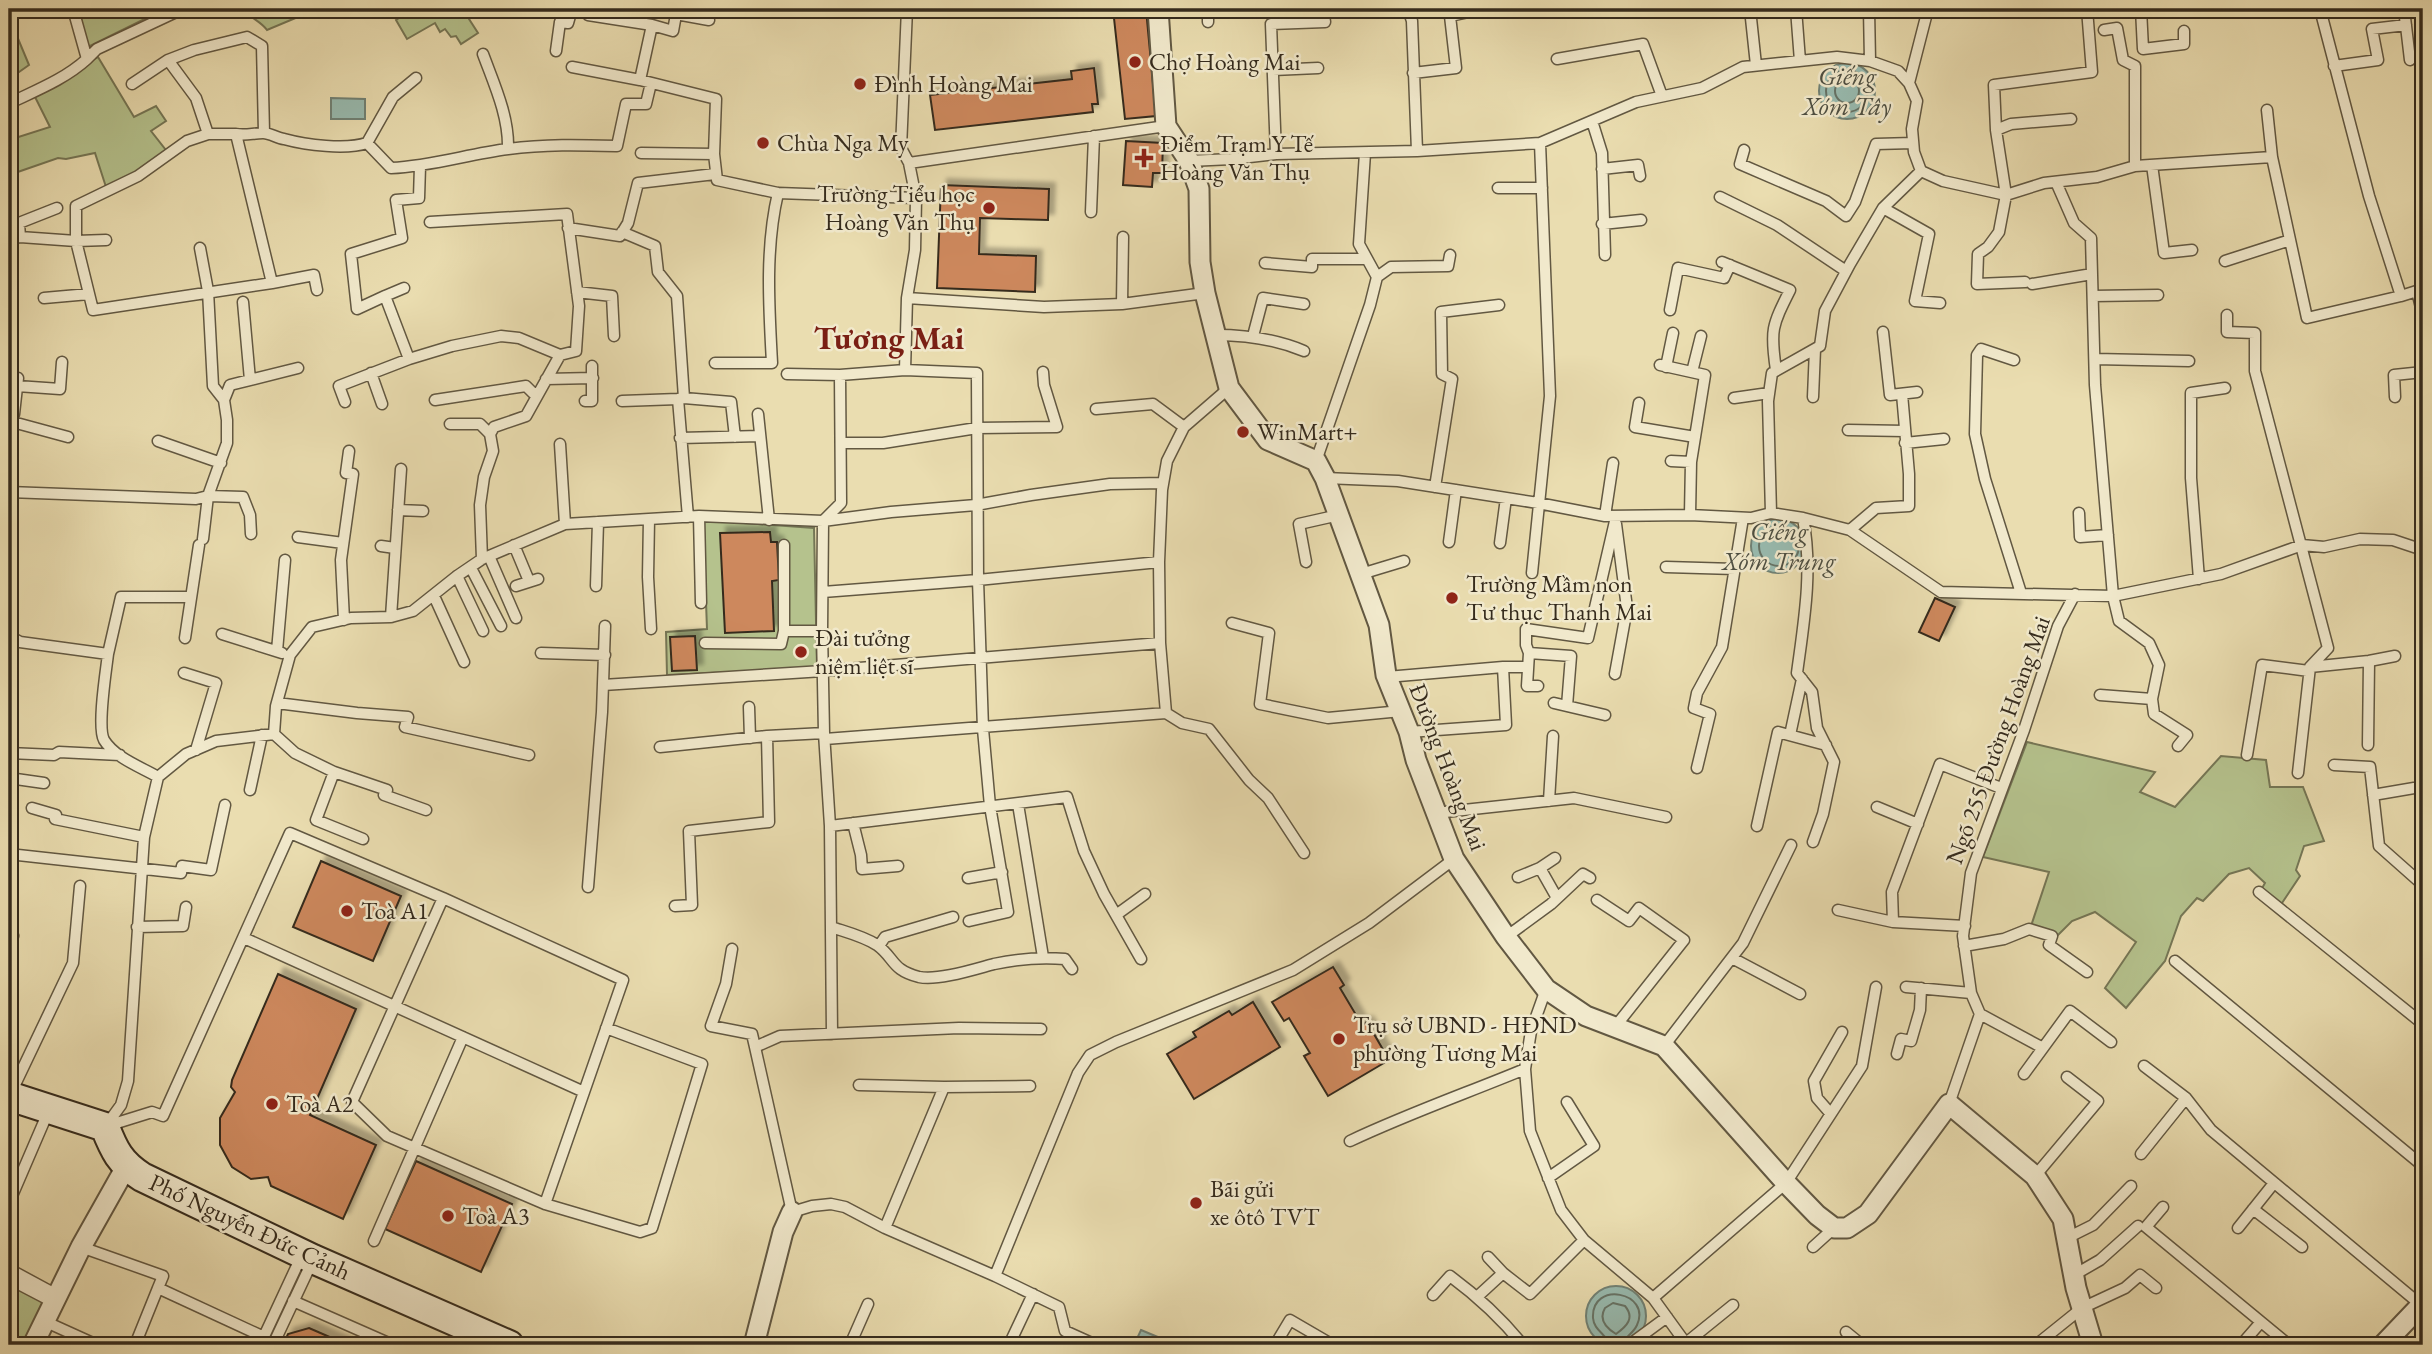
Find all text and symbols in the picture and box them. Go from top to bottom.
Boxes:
place label: Chợ Hoàng Mai [1149,46,1300,77]
marker: Chợ Hoàng Mai [1127,54,1143,70]
water label: Giếng Xóm Tây [1801,59,1892,123]
place label: Đình Hoàng Mai [874,68,1033,99]
marker: Đình Hoàng Mai [852,76,868,92]
place label: Chùa Nga My [777,127,909,158]
place label: Điểm Trạm Y Tế Hoàng Văn Thụ [1160,128,1314,187]
marker: Chùa Nga My [755,135,771,151]
marker: Điểm Trạm Y Tế Hoàng Văn Thụ [1134,148,1154,168]
place label: Trường Tiểu học Hoàng Văn Thụ [817,178,975,237]
marker: Trường Tiểu học Hoàng Văn Thụ [981,200,997,216]
district label: Tương Mai [814,317,965,359]
place label: WinMart+ [1257,416,1358,447]
marker: WinMart+ [1235,424,1251,440]
water label: Giếng Xóm Trung [1721,514,1837,578]
place label: Trường Mầm non Tư thục Thanh Mai [1466,568,1652,627]
marker: Trường Mầm non Tư thục Thanh Mai [1444,590,1460,606]
street label: Ngõ 255 Đường Hoàng Mai [1938,611,2057,868]
place label: Đài tưởng niệm liệt sĩ [815,622,914,681]
marker: Đài tưởng niệm liệt sĩ [793,644,809,660]
street label: Đường Hoàng Mai [1402,679,1495,855]
place label: Toà A1 [361,895,428,926]
marker: Toà A1 [339,903,355,919]
place label: Trụ sở UBND - HĐND phường Tương Mai [1353,1009,1577,1068]
marker: Trụ sở UBND - HĐND phường Tương Mai [1331,1031,1347,1047]
place label: Toà A2 [286,1088,354,1119]
marker: Toà A2 [264,1096,280,1112]
street label: Phố Nguyễn Đức Cảnh [144,1166,356,1287]
place label: Bãi gửi xe ôtô TVT [1210,1173,1320,1232]
marker: Bãi gửi xe ôtô TVT [1188,1195,1204,1211]
place label: Toà A3 [462,1200,529,1231]
marker: Toà A3 [440,1208,456,1224]

